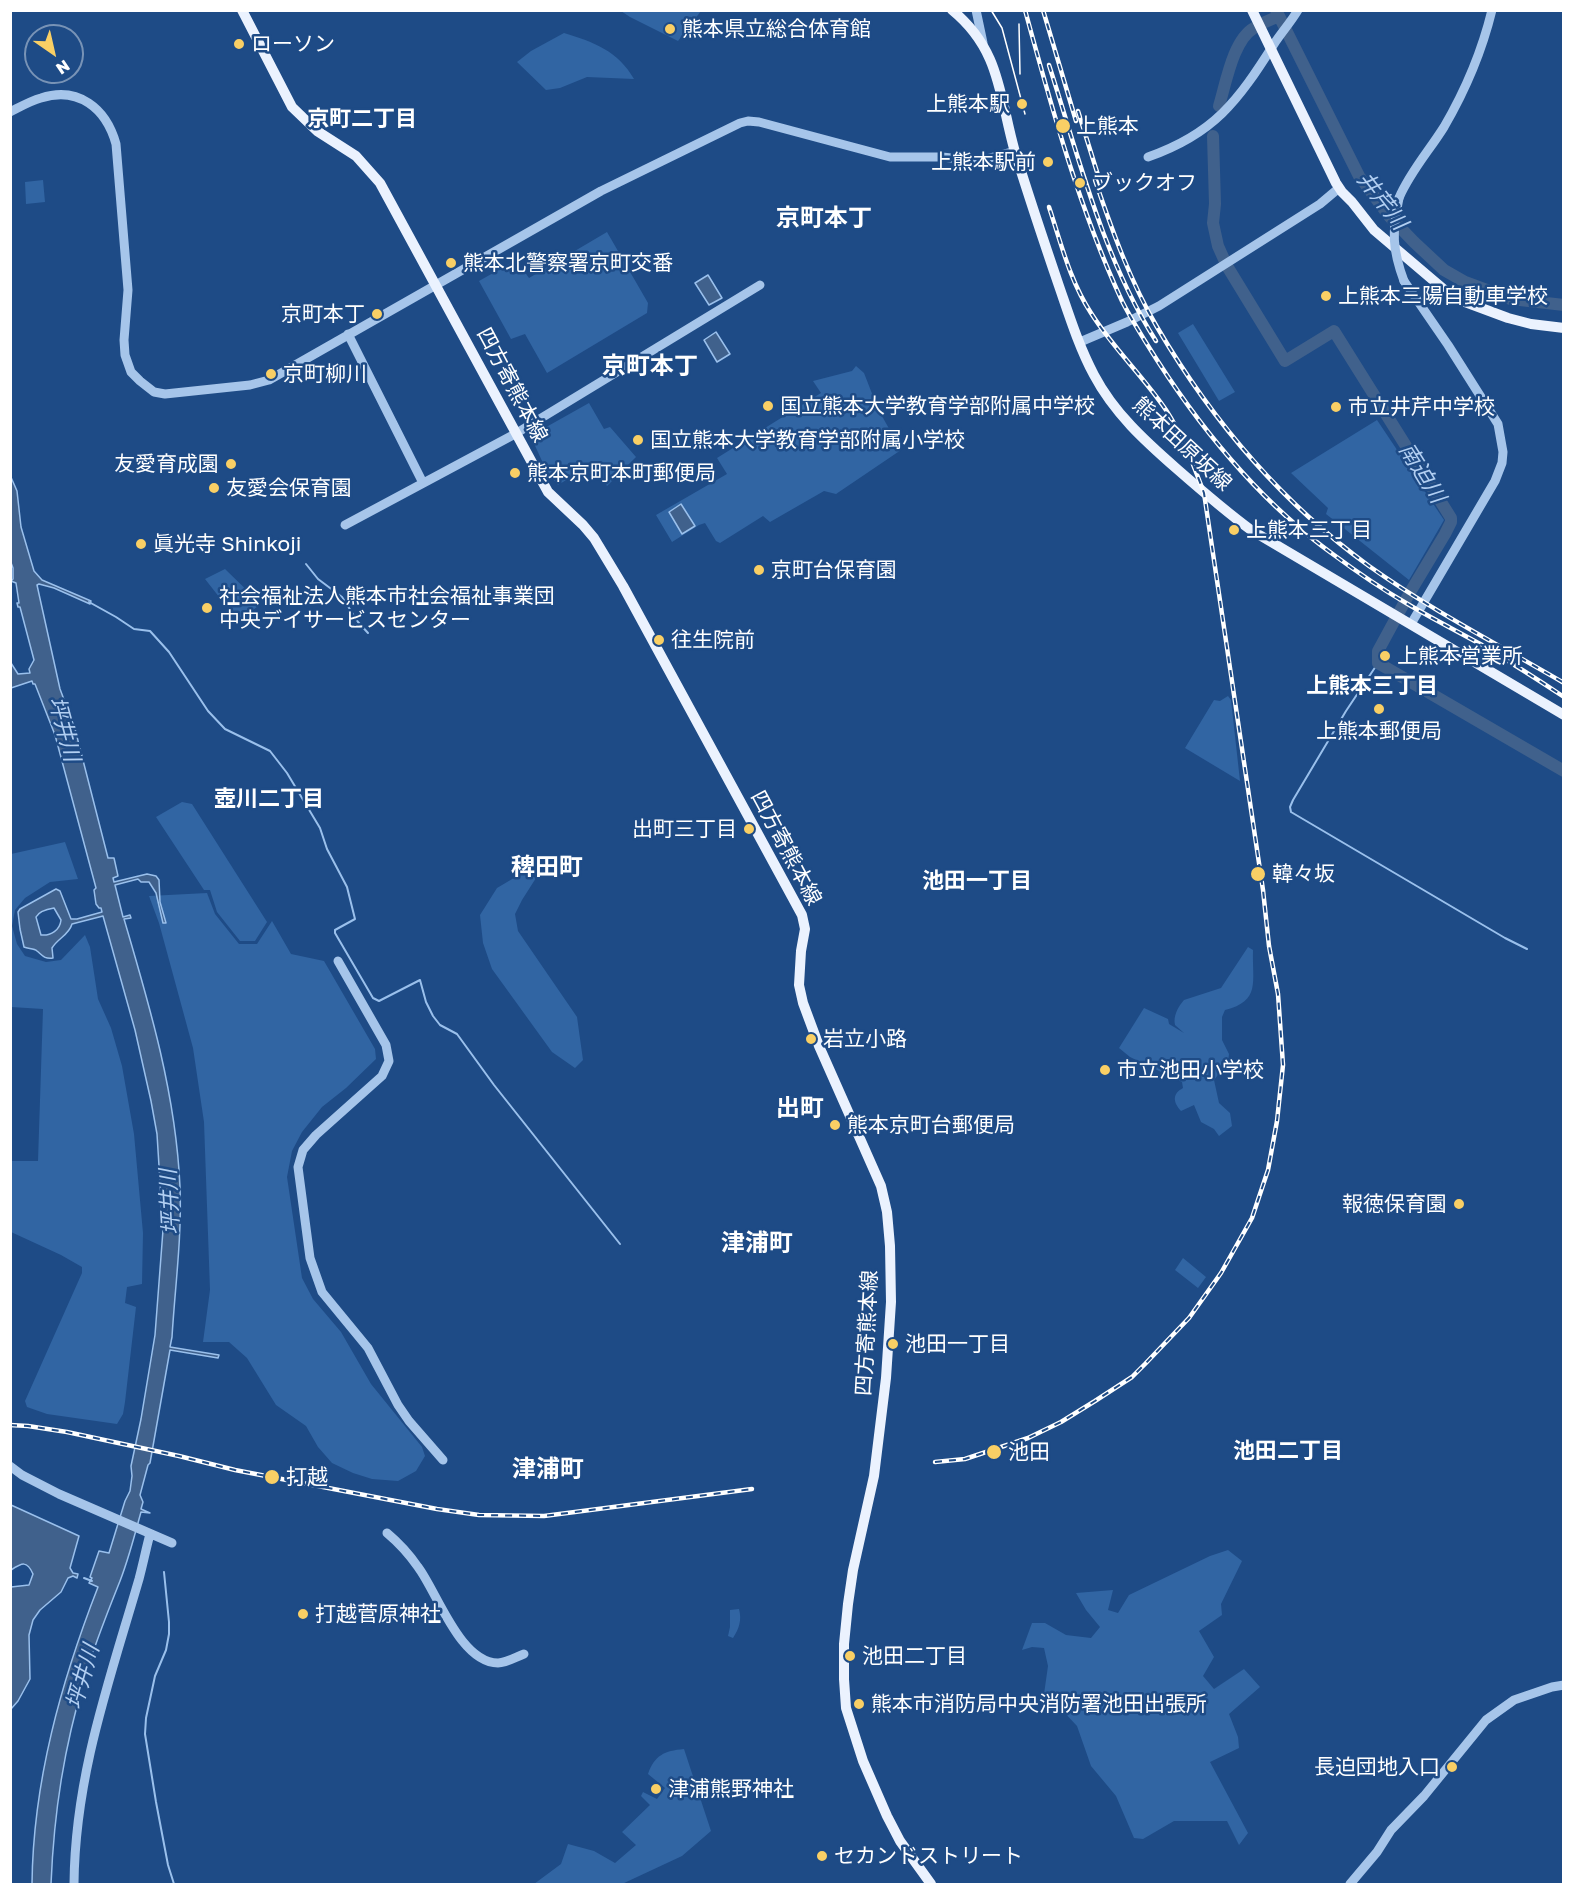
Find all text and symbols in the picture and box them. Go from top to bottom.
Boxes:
place label: 熊本県立総合体育館 [682,16,871,42]
marker: 熊本県立総合体育館 [663,22,677,36]
north arrow [24,24,84,84]
place label: ローソン [251,31,335,57]
marker: ローソン [232,37,246,51]
text: N [52,56,74,79]
place label: 上熊本駅 [926,91,1010,117]
marker: 上熊本駅 [1015,97,1029,111]
district label: 京町二丁目 [307,106,417,132]
place label: 上熊本 [1076,113,1139,139]
marker: 上熊本 [1054,117,1072,135]
place label: 上熊本駅前 [931,149,1036,175]
marker: 上熊本駅前 [1041,155,1055,169]
water label: 井芹川 [1351,167,1413,235]
place label: ブックオフ [1092,170,1197,196]
marker: ブックオフ [1073,176,1087,190]
district label: 京町本丁 [776,204,872,232]
place label: 熊本北警察署京町交番 [463,250,673,276]
marker: 熊本北警察署京町交番 [444,256,458,270]
place label: 上熊本三陽自動車学校 [1338,283,1548,309]
marker: 上熊本三陽自動車学校 [1319,289,1333,303]
place label: 京町本丁 [281,301,365,327]
marker: 京町本丁 [370,307,384,321]
street label: 四方寄熊本線 [471,323,553,447]
district label: 京町本丁 [602,352,698,380]
place label: 京町柳川 [283,361,367,387]
marker: 京町柳川 [264,367,278,381]
street label: 熊本田原坂線 [1127,392,1237,496]
place label: 国立熊本大学教育学部附属中学校 [780,393,1095,419]
place label: 市立井芹中学校 [1348,394,1495,420]
marker: 国立熊本大学教育学部附属中学校 [761,399,775,413]
marker: 市立井芹中学校 [1329,400,1343,414]
place label: 国立熊本大学教育学部附属小学校 [650,427,965,453]
marker: 国立熊本大学教育学部附属小学校 [631,433,645,447]
water label: 南迫川 [1393,438,1451,508]
place label: 友愛育成園 [114,451,219,477]
marker: 友愛育成園 [224,457,238,471]
place label: 熊本京町本町郵便局 [527,460,716,486]
marker: 熊本京町本町郵便局 [508,466,522,480]
place label: 友愛会保育園 [226,475,352,501]
marker: 友愛会保育園 [207,481,221,495]
place label: 上熊本三丁目 [1246,517,1372,543]
marker: 上熊本三丁目 [1227,523,1241,537]
place label: 眞光寺 Shinkoji [153,531,301,557]
marker: 眞光寺 Shinkoji [134,537,148,551]
place label: 京町台保育園 [771,557,897,583]
marker: 京町台保育園 [752,563,766,577]
place label: 社会福祉法人熊本市社会福祉事業団 中央デイサービスセンター [219,583,555,633]
marker: 社会福祉法人熊本市社会福祉事業団 中央デイサービスセンター [200,601,214,615]
place label: 往生院前 [671,627,755,653]
marker: 往生院前 [652,633,666,647]
place label: 上熊本営業所 [1397,643,1523,669]
marker: 上熊本営業所 [1378,649,1392,663]
district label: 上熊本三丁目 [1306,673,1438,699]
water label: 坪井川 [43,694,85,764]
marker: 上熊本郵便局 [1372,702,1386,716]
place label: 上熊本郵便局 [1316,718,1442,744]
district label: 壺川二丁目 [214,786,324,812]
street label: 四方寄熊本線 [745,786,827,910]
place label: 出町三丁目 [632,816,737,842]
marker: 出町三丁目 [742,822,756,836]
district label: 稗田町 [511,853,583,881]
place label: 韓々坂 [1272,861,1335,887]
marker: 韓々坂 [1249,865,1267,883]
district label: 池田一丁目 [922,868,1032,894]
place label: 岩立小路 [823,1026,907,1052]
marker: 岩立小路 [804,1032,818,1046]
place label: 市立池田小学校 [1117,1057,1264,1083]
marker: 市立池田小学校 [1098,1063,1112,1077]
district label: 出町 [776,1094,824,1122]
place label: 熊本京町台郵便局 [847,1112,1015,1138]
marker: 熊本京町台郵便局 [828,1118,842,1132]
water label: 坪井川 [155,1168,185,1236]
place label: 報徳保育園 [1342,1191,1447,1217]
marker: 報徳保育園 [1452,1197,1466,1211]
district label: 津浦町 [721,1229,793,1257]
street label: 四方寄熊本線 [851,1269,883,1397]
place label: 池田一丁目 [905,1331,1010,1357]
marker: 池田一丁目 [886,1337,900,1351]
district label: 池田二丁目 [1233,1438,1343,1464]
place label: 池田 [1008,1439,1050,1465]
marker: 池田 [985,1443,1003,1461]
district label: 津浦町 [512,1455,584,1483]
place label: 打越 [286,1464,328,1490]
marker: 打越 [263,1468,281,1486]
place label: 打越菅原神社 [315,1601,441,1627]
marker: 打越菅原神社 [296,1607,310,1621]
water label: 坪井川 [61,1642,105,1712]
place label: 池田二丁目 [862,1643,967,1669]
marker: 池田二丁目 [843,1649,857,1663]
place label: 熊本市消防局中央消防署池田出張所 [871,1691,1207,1717]
marker: 熊本市消防局中央消防署池田出張所 [852,1697,866,1711]
place label: 長迫団地入口 [1314,1754,1440,1780]
marker: 長迫団地入口 [1445,1760,1459,1774]
place label: 津浦熊野神社 [668,1776,794,1802]
marker: 津浦熊野神社 [649,1782,663,1796]
place label: セカンドストリート [834,1843,1023,1869]
marker: セカンドストリート [815,1849,829,1863]

